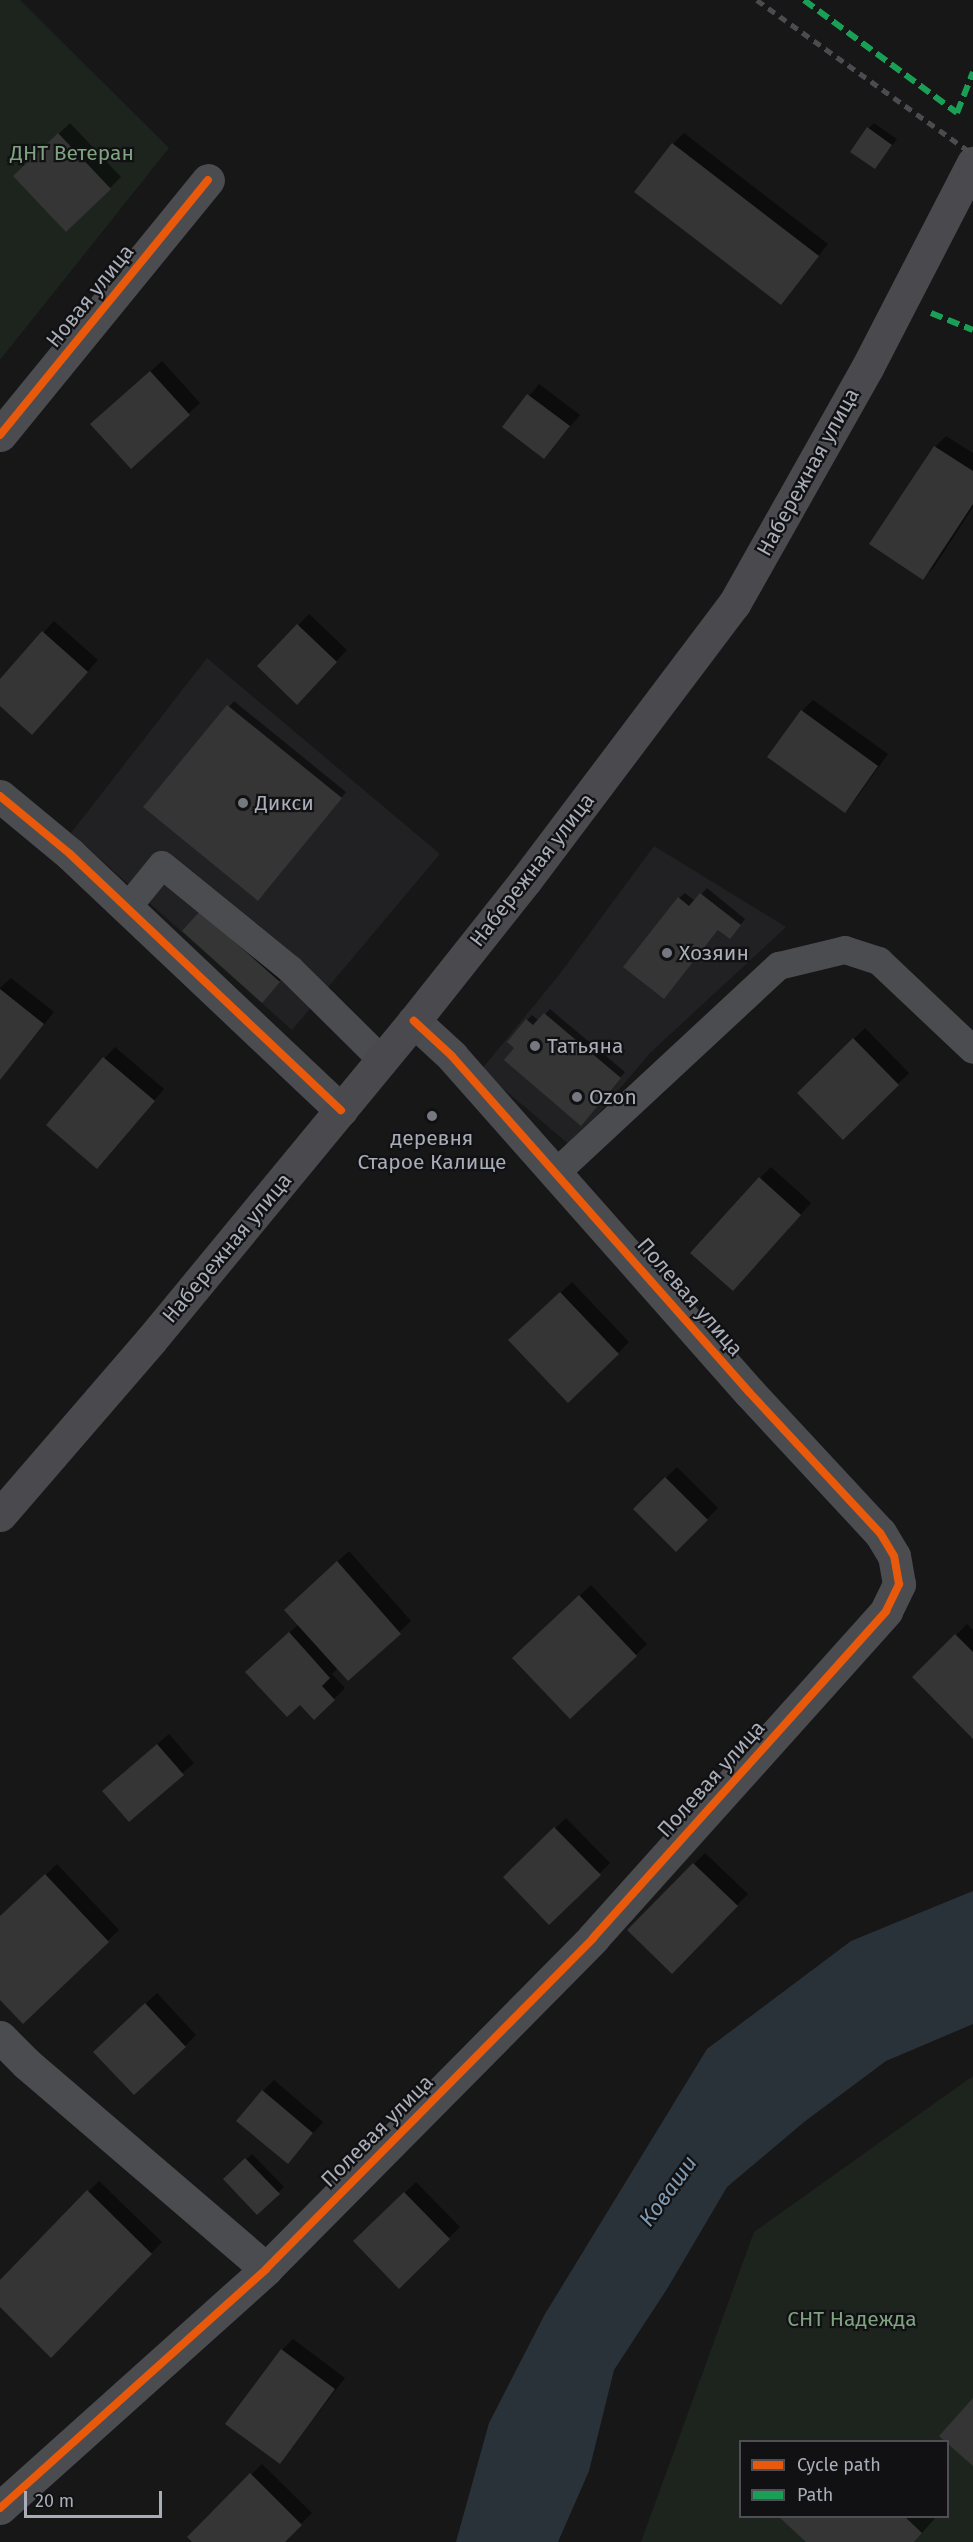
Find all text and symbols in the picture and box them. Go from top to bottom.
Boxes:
park label: ДНТ Ветеран [10,140,134,166]
street label: Новая улица [41,239,139,353]
street label: Набережная улица [751,384,865,560]
street label: Набережная улица [464,788,600,952]
place label: Дикси [255,790,314,816]
marker: Дикси [236,796,250,810]
place label: Хозяин [679,940,749,966]
marker: Хозяин [660,946,674,960]
place label: Татьяна [547,1033,623,1059]
marker: Татьяна [528,1039,542,1053]
place label: Ozon [589,1084,637,1110]
marker: Ozon [570,1090,584,1104]
marker: деревня Старое Калище [425,1109,439,1123]
place label: деревня Старое Калище [358,1125,506,1175]
street label: Набережная улица [157,1168,297,1328]
street label: Полевая улица [632,1233,748,1361]
street label: Полевая улица [652,1715,770,1843]
street label: Полевая улица [316,2070,438,2192]
water label: Коваши [634,2150,702,2232]
park label: СНТ Надежда [787,2306,917,2332]
legend [739,2440,949,2518]
text: Cycle path [797,2454,881,2476]
scale bar [27,2479,165,2517]
text: Path [797,2484,833,2506]
text: 20 m [35,2490,74,2512]

